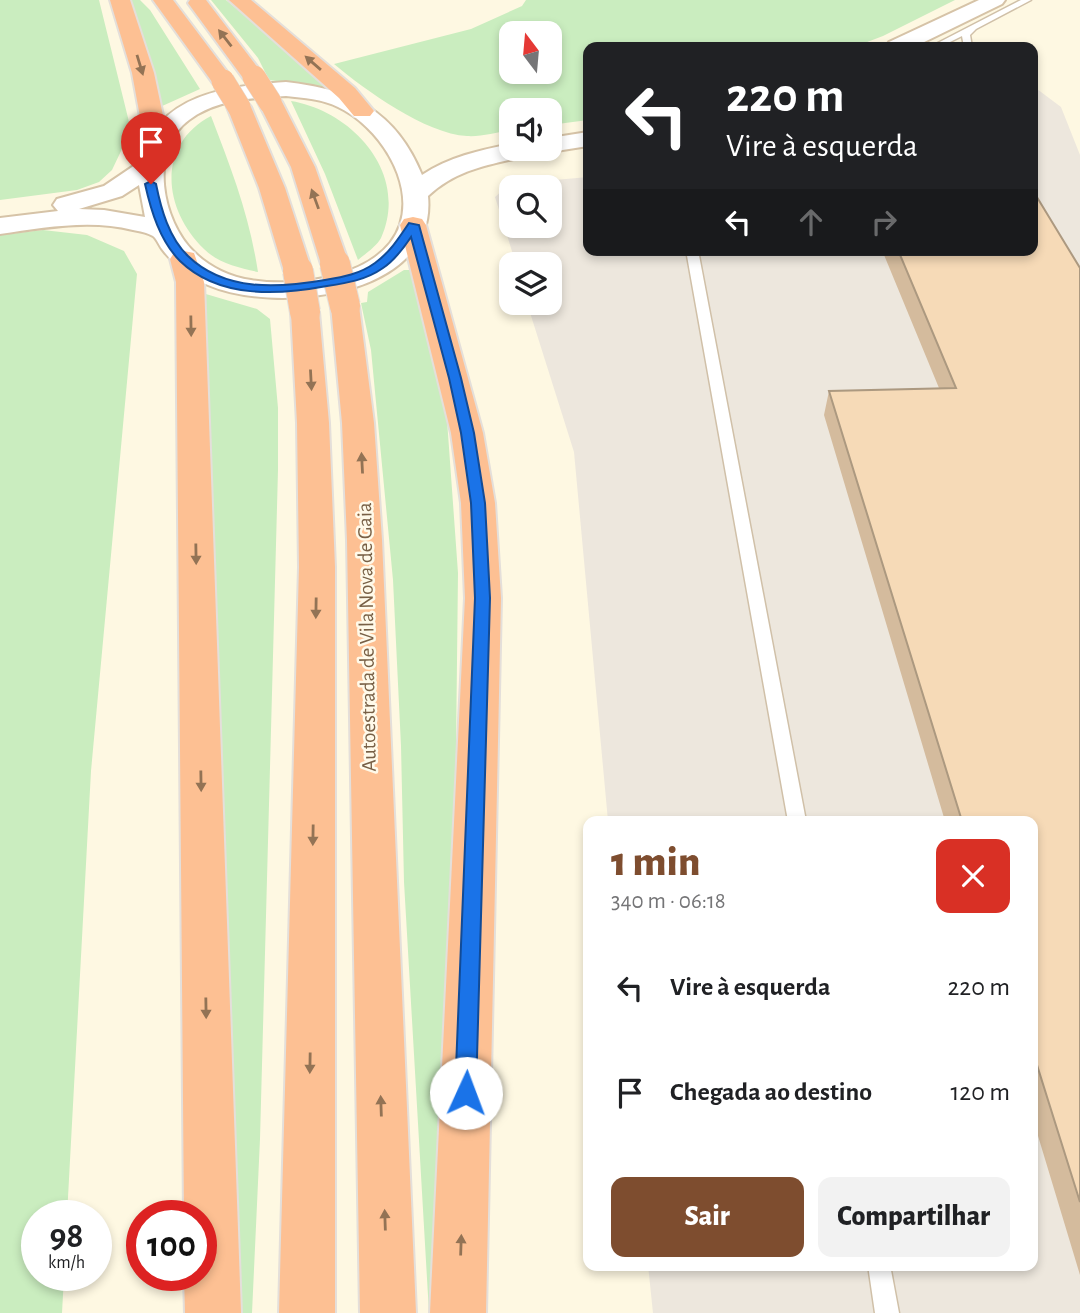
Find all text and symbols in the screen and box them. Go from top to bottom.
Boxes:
north arrow [499,21,562,84]
map controls [499,21,562,315]
one-way arrow [218,29,233,47]
one-way arrow [135,55,145,76]
one-way arrow [304,56,322,71]
icon: left [611,70,702,161]
text: 220 m [726,72,845,121]
button: sound [499,98,562,161]
pin [121,112,181,184]
icon: arrive [132,123,170,161]
text: Vire à esquerda [726,130,918,162]
button: search [499,175,562,238]
one-way arrow [309,189,320,210]
icon: left [719,203,757,241]
icon: ahead [792,203,830,241]
icon: right [865,203,903,241]
button: layers [499,252,562,315]
one-way arrow [185,315,197,337]
one-way arrow [305,370,316,392]
one-way arrow [356,451,367,473]
street label: Autoestrada de Vila Nova de Gaia [354,502,380,772]
one-way arrow [190,543,202,565]
one-way arrow [310,597,322,619]
one-way arrow [195,770,207,792]
one-way arrow [307,825,319,847]
button: close [936,839,1010,913]
text: 1 min [611,841,700,883]
text: 340 m · 06:18 [611,890,726,913]
icon: left [611,969,649,1007]
text: Vire à esquerda [670,974,831,1000]
text: 220 m [948,974,1010,1000]
one-way arrow [200,998,212,1020]
one-way arrow [304,1052,316,1074]
position arrow [429,1056,503,1130]
icon: arrive [611,1074,649,1112]
text: Chegada ao destino [670,1079,872,1105]
text: 120 m [950,1079,1010,1105]
one-way arrow [376,1095,387,1117]
button: Sair [611,1177,804,1257]
button: Compartilhar [818,1177,1010,1257]
speed limit sign: 100 [126,1200,217,1291]
one-way arrow [380,1209,391,1231]
text: 98 [49,1219,84,1254]
one-way arrow [455,1234,466,1256]
text: km/h [48,1254,85,1272]

